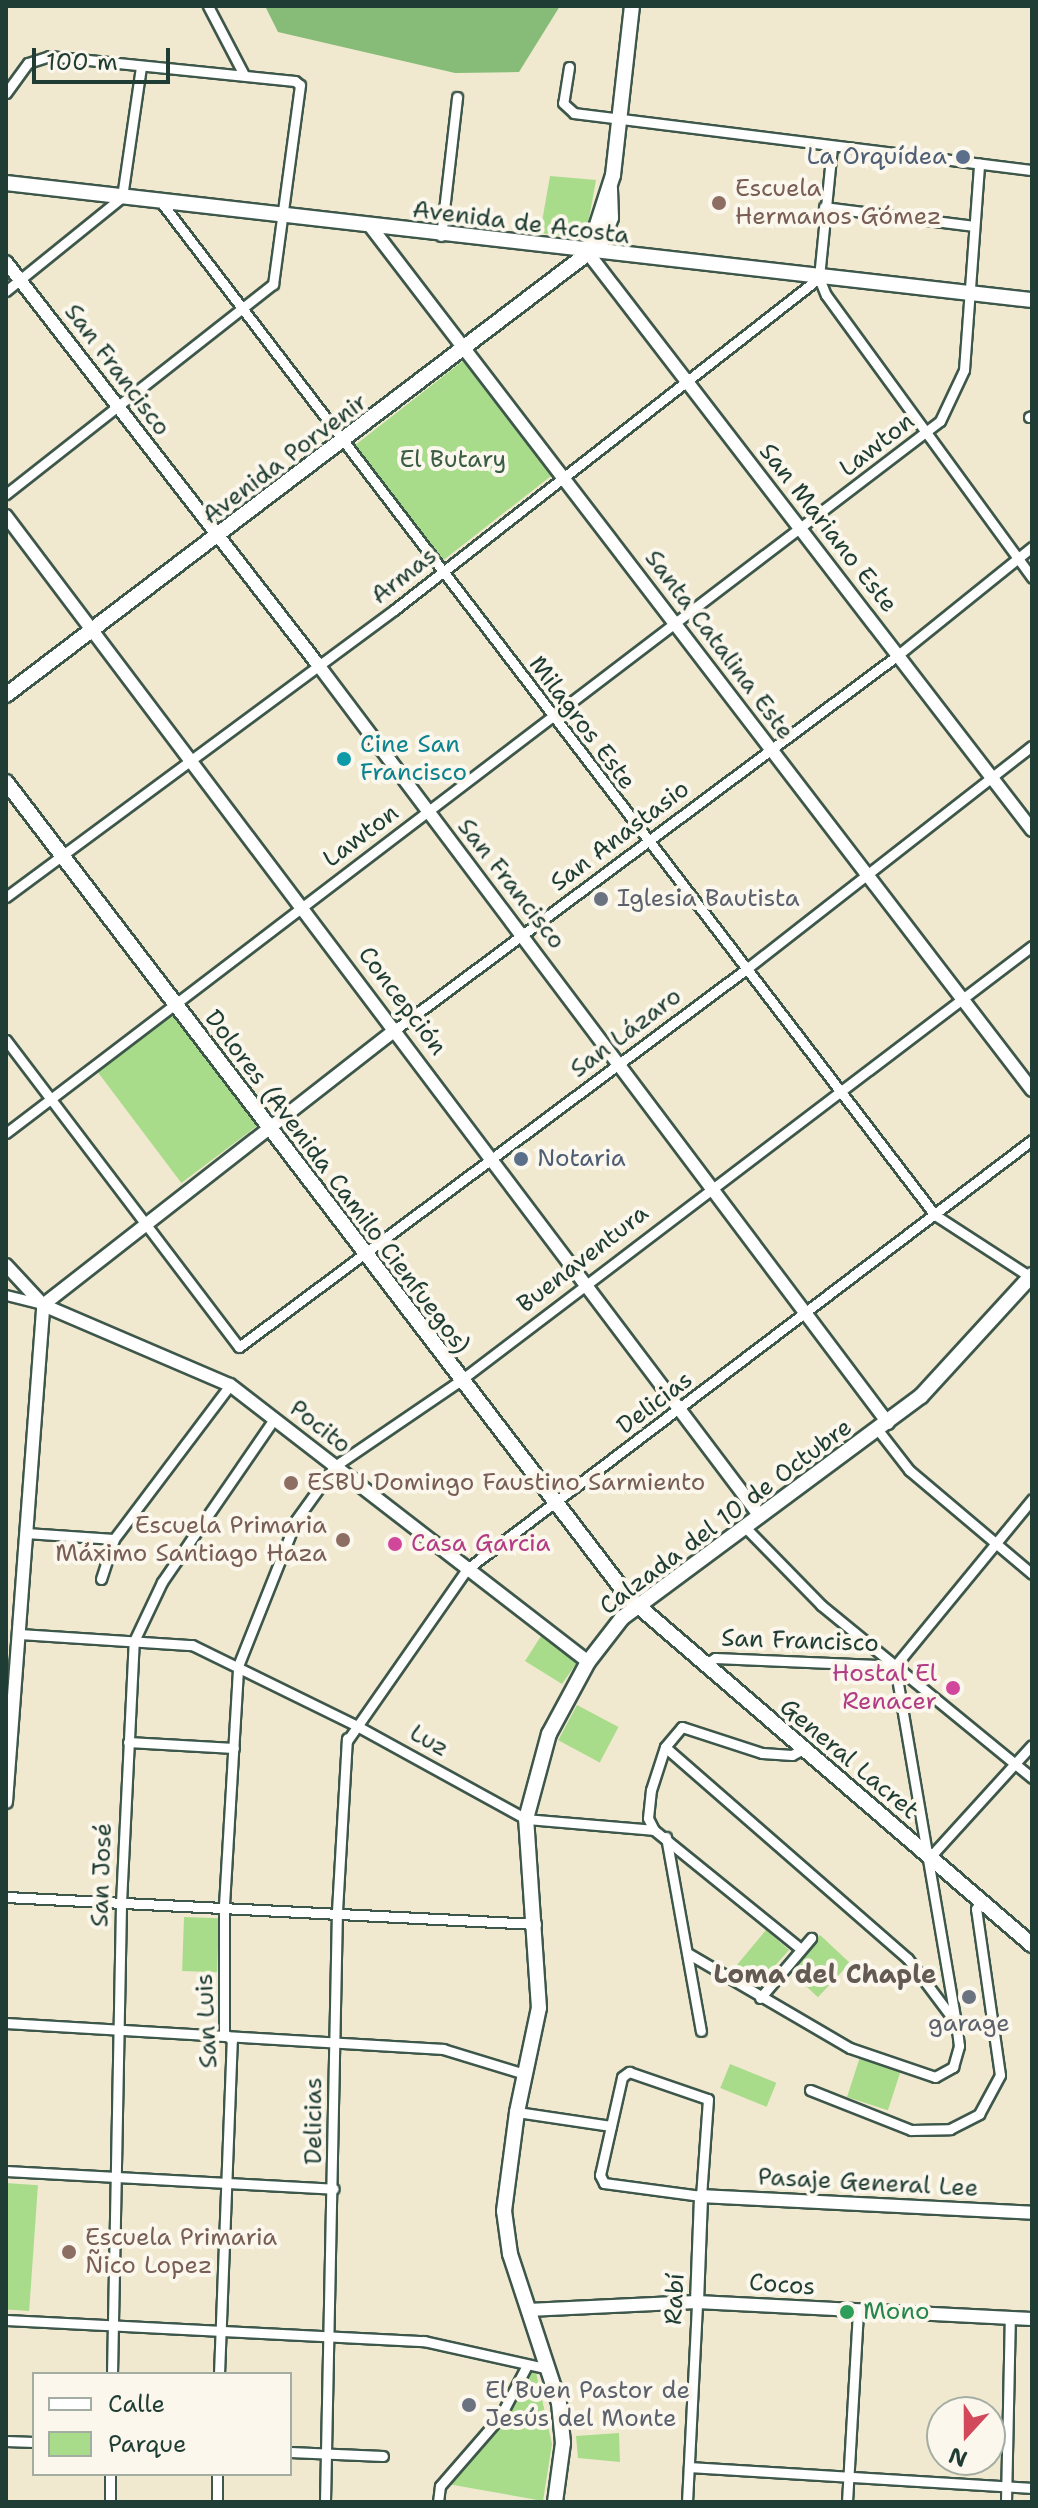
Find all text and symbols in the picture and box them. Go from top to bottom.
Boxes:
scale bar [36,32,174,82]
text: 100 m [46,46,118,78]
place label: La Orquídea [806,143,947,171]
marker: La Orquídea [954,148,972,166]
place label: Escuela Hermanos Gómez [735,175,941,231]
marker: Escuela Hermanos Gómez [710,194,728,212]
street label: Avenida de Acosta [411,195,631,251]
street label: San Francisco [58,298,176,442]
street label: Avenida Porvenir [197,388,373,530]
street label: Lawton [834,407,920,483]
street label: San Mariano Este [753,438,903,618]
park label: El Butary [400,446,506,474]
street label: Armas [366,542,442,610]
street label: Santa Catalina Este [638,545,800,745]
street label: Milagros Este [522,651,642,795]
place label: Cine San Francisco [360,731,467,787]
marker: Cine San Francisco [335,750,353,768]
street label: San Anastasio [545,775,695,897]
street label: Lawton [318,798,404,874]
street label: San Francisco [451,813,571,955]
place label: Iglesia Bautista [617,885,800,913]
marker: Iglesia Bautista [592,890,610,908]
street label: Concepción [352,941,452,1061]
street label: San Lázaro [565,982,687,1084]
street label: Dolores (Avenida Camilo Cienfuegos) [198,1005,476,1359]
place label: Notaria [537,1145,626,1173]
marker: Notaria [512,1150,530,1168]
street label: Buenaventura [512,1199,654,1319]
street label: Delicias [612,1365,698,1441]
street label: Pocito [284,1394,356,1460]
street label: Calzada del 10 de Octubre [594,1413,858,1621]
place label: ESBU Domingo Faustino Sarmiento [307,1469,705,1497]
marker: ESBU Domingo Faustino Sarmiento [282,1474,300,1492]
place label: Escuela Primaria Máximo Santiago Haza [55,1512,327,1568]
place label: Casa Garcia [411,1530,550,1558]
marker: Escuela Primaria Máximo Santiago Haza [334,1531,352,1549]
marker: Casa Garcia [386,1535,404,1553]
street label: San Francisco [721,1624,879,1658]
place label: Hostal El Renacer [832,1660,937,1716]
marker: Hostal El Renacer [944,1679,962,1697]
street label: General Lacret [774,1693,924,1825]
street label: Luz [405,1719,453,1763]
street label: San José [86,1822,118,1928]
district label: Loma del Chaple [713,1958,937,1990]
street label: San Luis [190,1973,224,2069]
marker: garage [960,1988,978,2006]
place label: garage [928,2010,1010,2038]
street label: Delicias [300,2077,328,2165]
street label: Pasaje General Lee [757,2163,979,2203]
place label: Escuela Primaria Ñico Lopez [85,2224,277,2280]
marker: Escuela Primaria Ñico Lopez [60,2243,78,2261]
street label: Cocos [748,2268,816,2302]
street label: Rabí [659,2272,691,2326]
place label: Mono [863,2298,929,2326]
marker: Mono [838,2303,856,2321]
legend [32,2372,292,2476]
place label: El Buen Pastor de Jesús del Monte [485,2377,690,2433]
text: Calle [108,2388,165,2420]
marker: El Buen Pastor de Jesús del Monte [460,2396,478,2414]
north arrow [926,2396,1006,2476]
text: Parque [108,2428,187,2460]
text: N [945,2440,971,2474]

